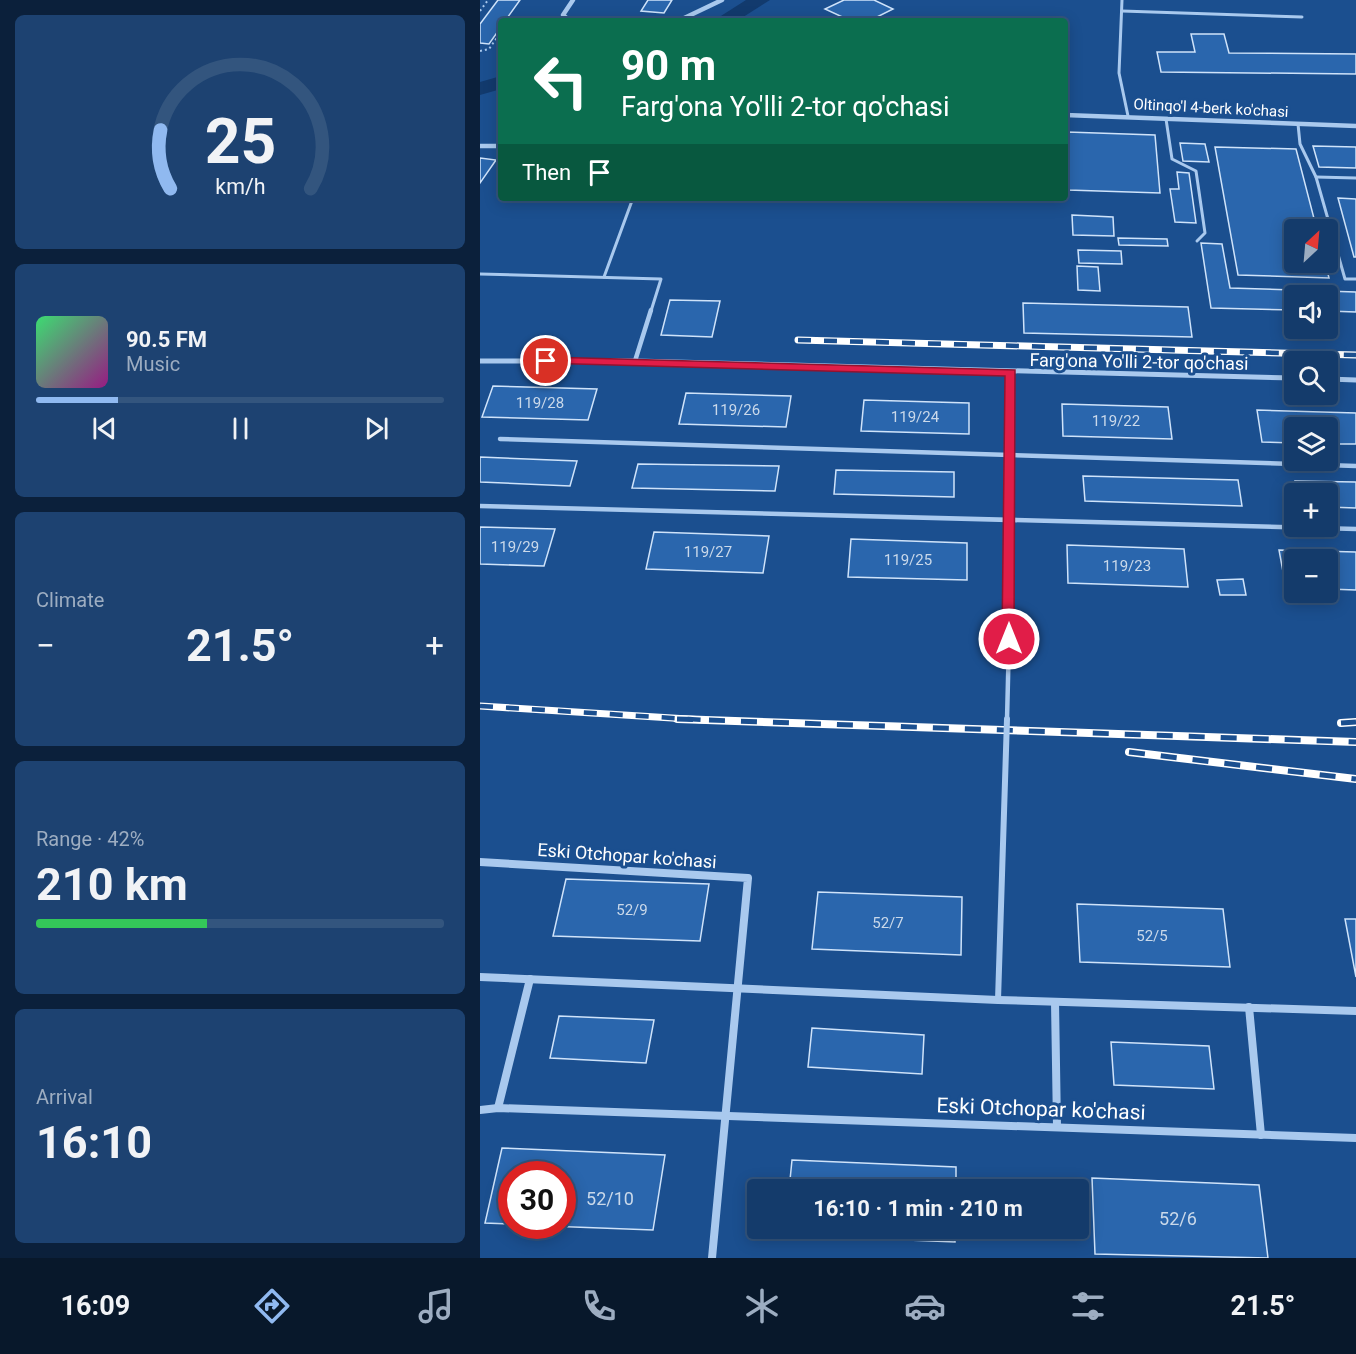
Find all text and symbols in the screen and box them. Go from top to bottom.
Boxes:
text: 90 m [621,41,716,90]
icon: left [522,42,600,120]
text: Farg'ona Yo'lli 2-tor qo'chasi [621,91,949,123]
street label: Oltinqo'l 4-berk ko'chasi [1133,95,1289,121]
text: 25 [204,105,276,178]
icon: arrive [583,156,616,189]
text: Then [522,160,571,185]
text: km/h [215,174,265,199]
north arrow [1284,219,1338,273]
map controls [1284,219,1338,603]
button: sound [1284,285,1338,339]
text: 90.5 FM [126,327,207,352]
pin [520,335,571,386]
icon: arrive [529,344,562,377]
street label: Farg'ona Yo'lli 2-tor qo'chasi [1029,349,1249,374]
button: search [1284,351,1338,405]
text: Music [126,352,180,376]
house number: 119/28 [516,394,564,412]
house number: 119/26 [712,401,760,419]
house number: 119/24 [891,408,940,426]
icon: previous [88,412,121,445]
icon: pause [224,412,257,445]
icon: next [360,412,393,445]
house number: 119/22 [1092,412,1140,430]
button: layers [1284,417,1338,471]
button: + [1284,483,1338,537]
house number: 119/29 [491,538,539,556]
house number: 119/27 [684,543,732,561]
button: − [1284,549,1338,603]
house number: 119/25 [884,551,932,569]
house number: 119/23 [1103,557,1151,575]
text: Climate [36,588,104,612]
position arrow [977,607,1041,671]
text: 21.5° [186,619,294,672]
text: − [36,626,55,665]
text: + [425,626,444,665]
text: Range · 42% [36,827,144,851]
street label: Eski Otchopar ko'chasi [537,839,717,872]
text: 210 km [36,858,188,911]
house number: 52/9 [616,901,648,919]
house number: 52/7 [872,914,904,932]
house number: 52/5 [1136,927,1168,945]
text: Arrival [36,1085,93,1109]
street label: Eski Otchopar ko'chasi [936,1093,1146,1125]
text: 16:10 [36,1116,152,1169]
speed limit sign: 30 [498,1161,576,1239]
house number: 52/10 [586,1188,634,1209]
text: 16:10 · 1 min · 210 m [813,1196,1023,1221]
house number: 52/6 [1159,1208,1197,1229]
icon: directions [251,1285,293,1327]
icon: music [415,1285,457,1327]
icon: phone [578,1285,620,1327]
icon: climate [741,1285,783,1327]
icon: car [904,1285,946,1327]
icon: filters [1067,1285,1109,1327]
text: 16:09 [61,1290,130,1322]
text: 21.5° [1230,1290,1295,1322]

